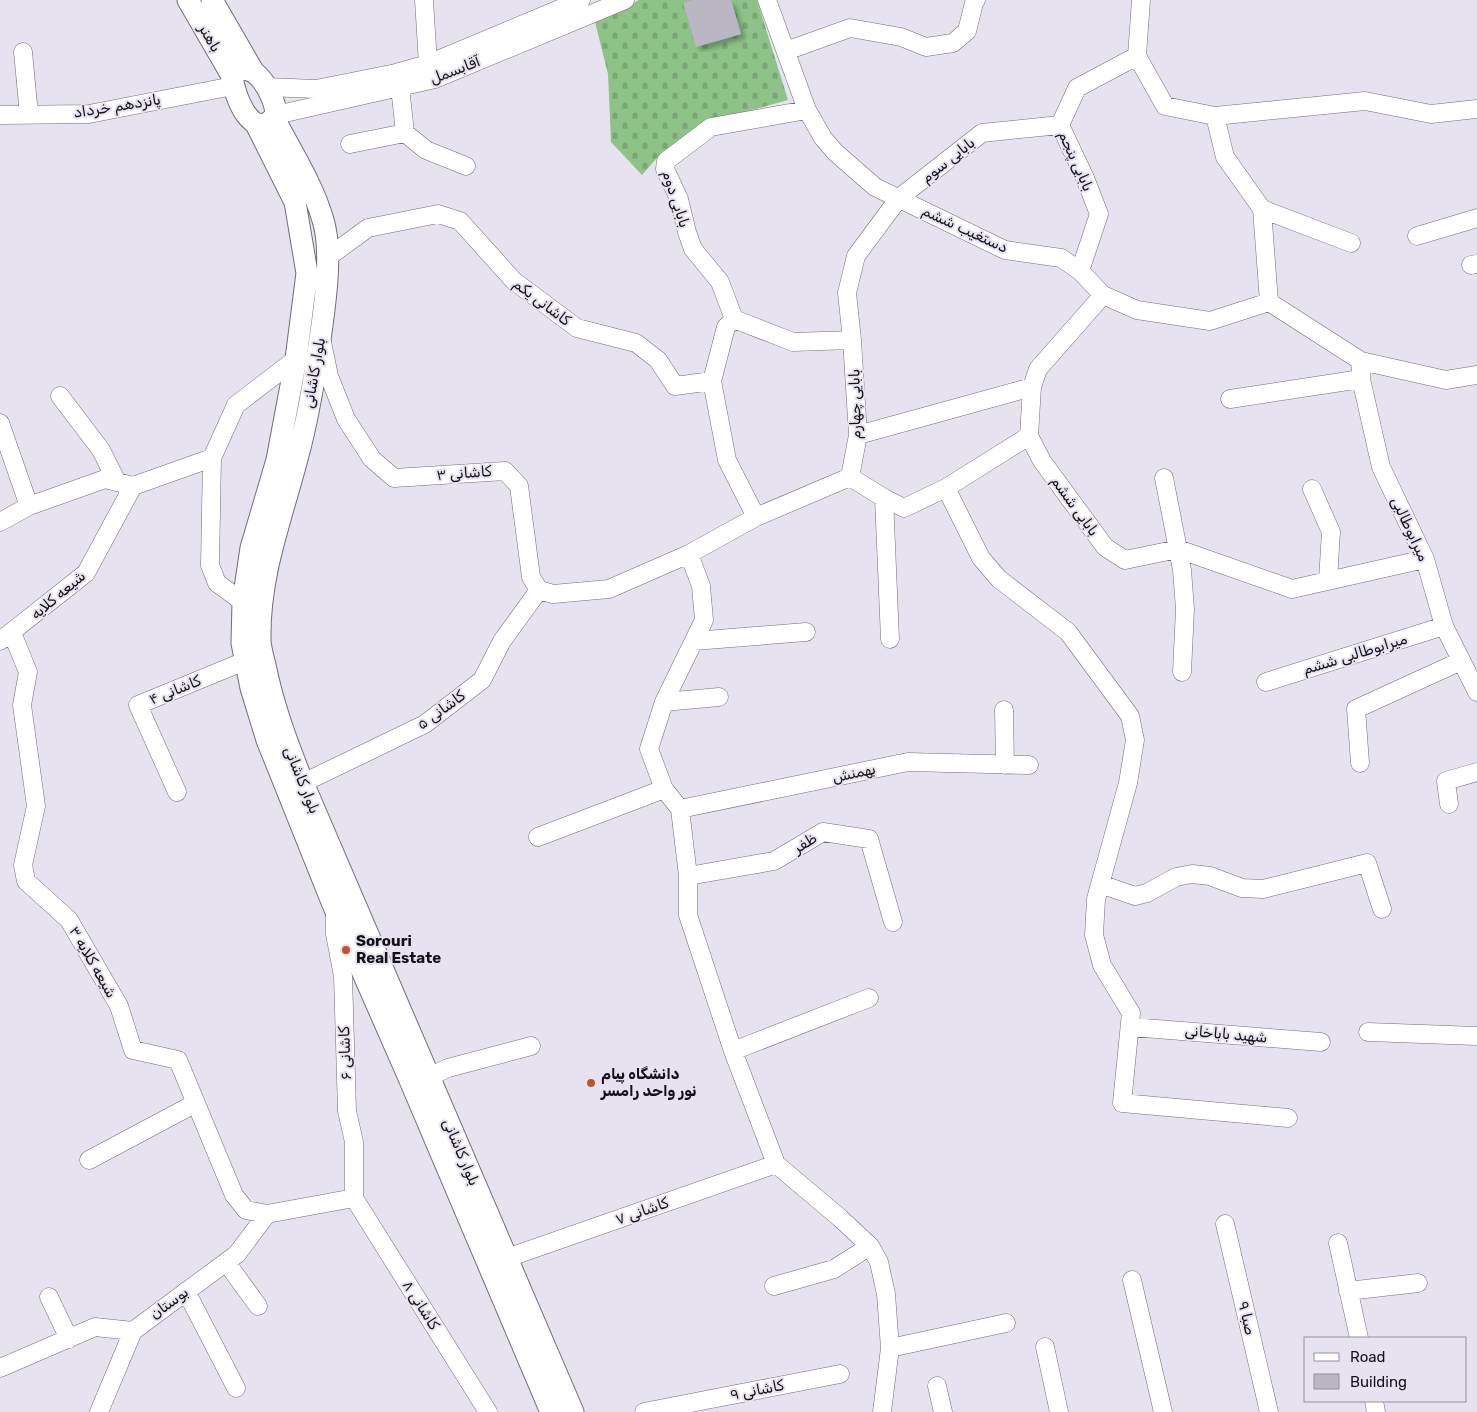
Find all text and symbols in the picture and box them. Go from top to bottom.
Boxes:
street label: باهنر [194,20,225,55]
street label: آقابسمل [427,52,483,88]
street label: پانزدهم خرداد [72,90,162,123]
street label: بابایی پنجم [1054,128,1097,194]
street label: بابایی سوم [918,133,979,187]
street label: بابایی دوم [657,168,694,230]
street label: دستغیب ششم [919,201,1011,258]
street label: کاشانی یکم [509,274,575,330]
street label: بلوار کاشانی [299,336,329,410]
street label: بابایی چهارم [845,369,866,439]
street label: کاشانی ۳ [436,462,493,484]
street label: بابایی ششم [1046,472,1103,540]
street label: میرابوطالبی [1387,494,1433,564]
street label: شیعه کلایه [27,567,89,623]
street label: میرابوطالبی ششم [1301,630,1410,679]
street label: کاشانی ۴ [147,671,204,708]
street label: کاشانی ۵ [413,686,469,734]
street label: بلوار کاشانی [280,744,324,816]
street label: بهمنش [831,760,877,786]
street label: ظفر [789,829,820,858]
street label: شیعه کلایه ۳ [65,923,121,1001]
place label: Sorouri Real Estate [356,932,441,967]
marker: Sorouri Real Estate [340,944,352,956]
street label: شهید باباخانی [1184,1021,1268,1047]
street label: کاشانی ۶ [335,1026,355,1080]
place label: دانشگاه پیام نور واحد رامسر [600,1065,696,1100]
marker: دانشگاه پیام نور واحد رامسر [585,1077,597,1089]
street label: بلوار کاشانی [439,1116,483,1188]
street label: کاشانی ۷ [613,1193,671,1229]
street label: کاشانی ۸ [399,1277,443,1333]
street label: بوستان [146,1283,192,1323]
street label: صبا ۹ [1234,1299,1260,1337]
legend [1304,1337,1467,1402]
text: Road [1350,1348,1386,1366]
text: Building [1350,1373,1407,1391]
street label: کاشانی ۹ [729,1376,786,1404]

